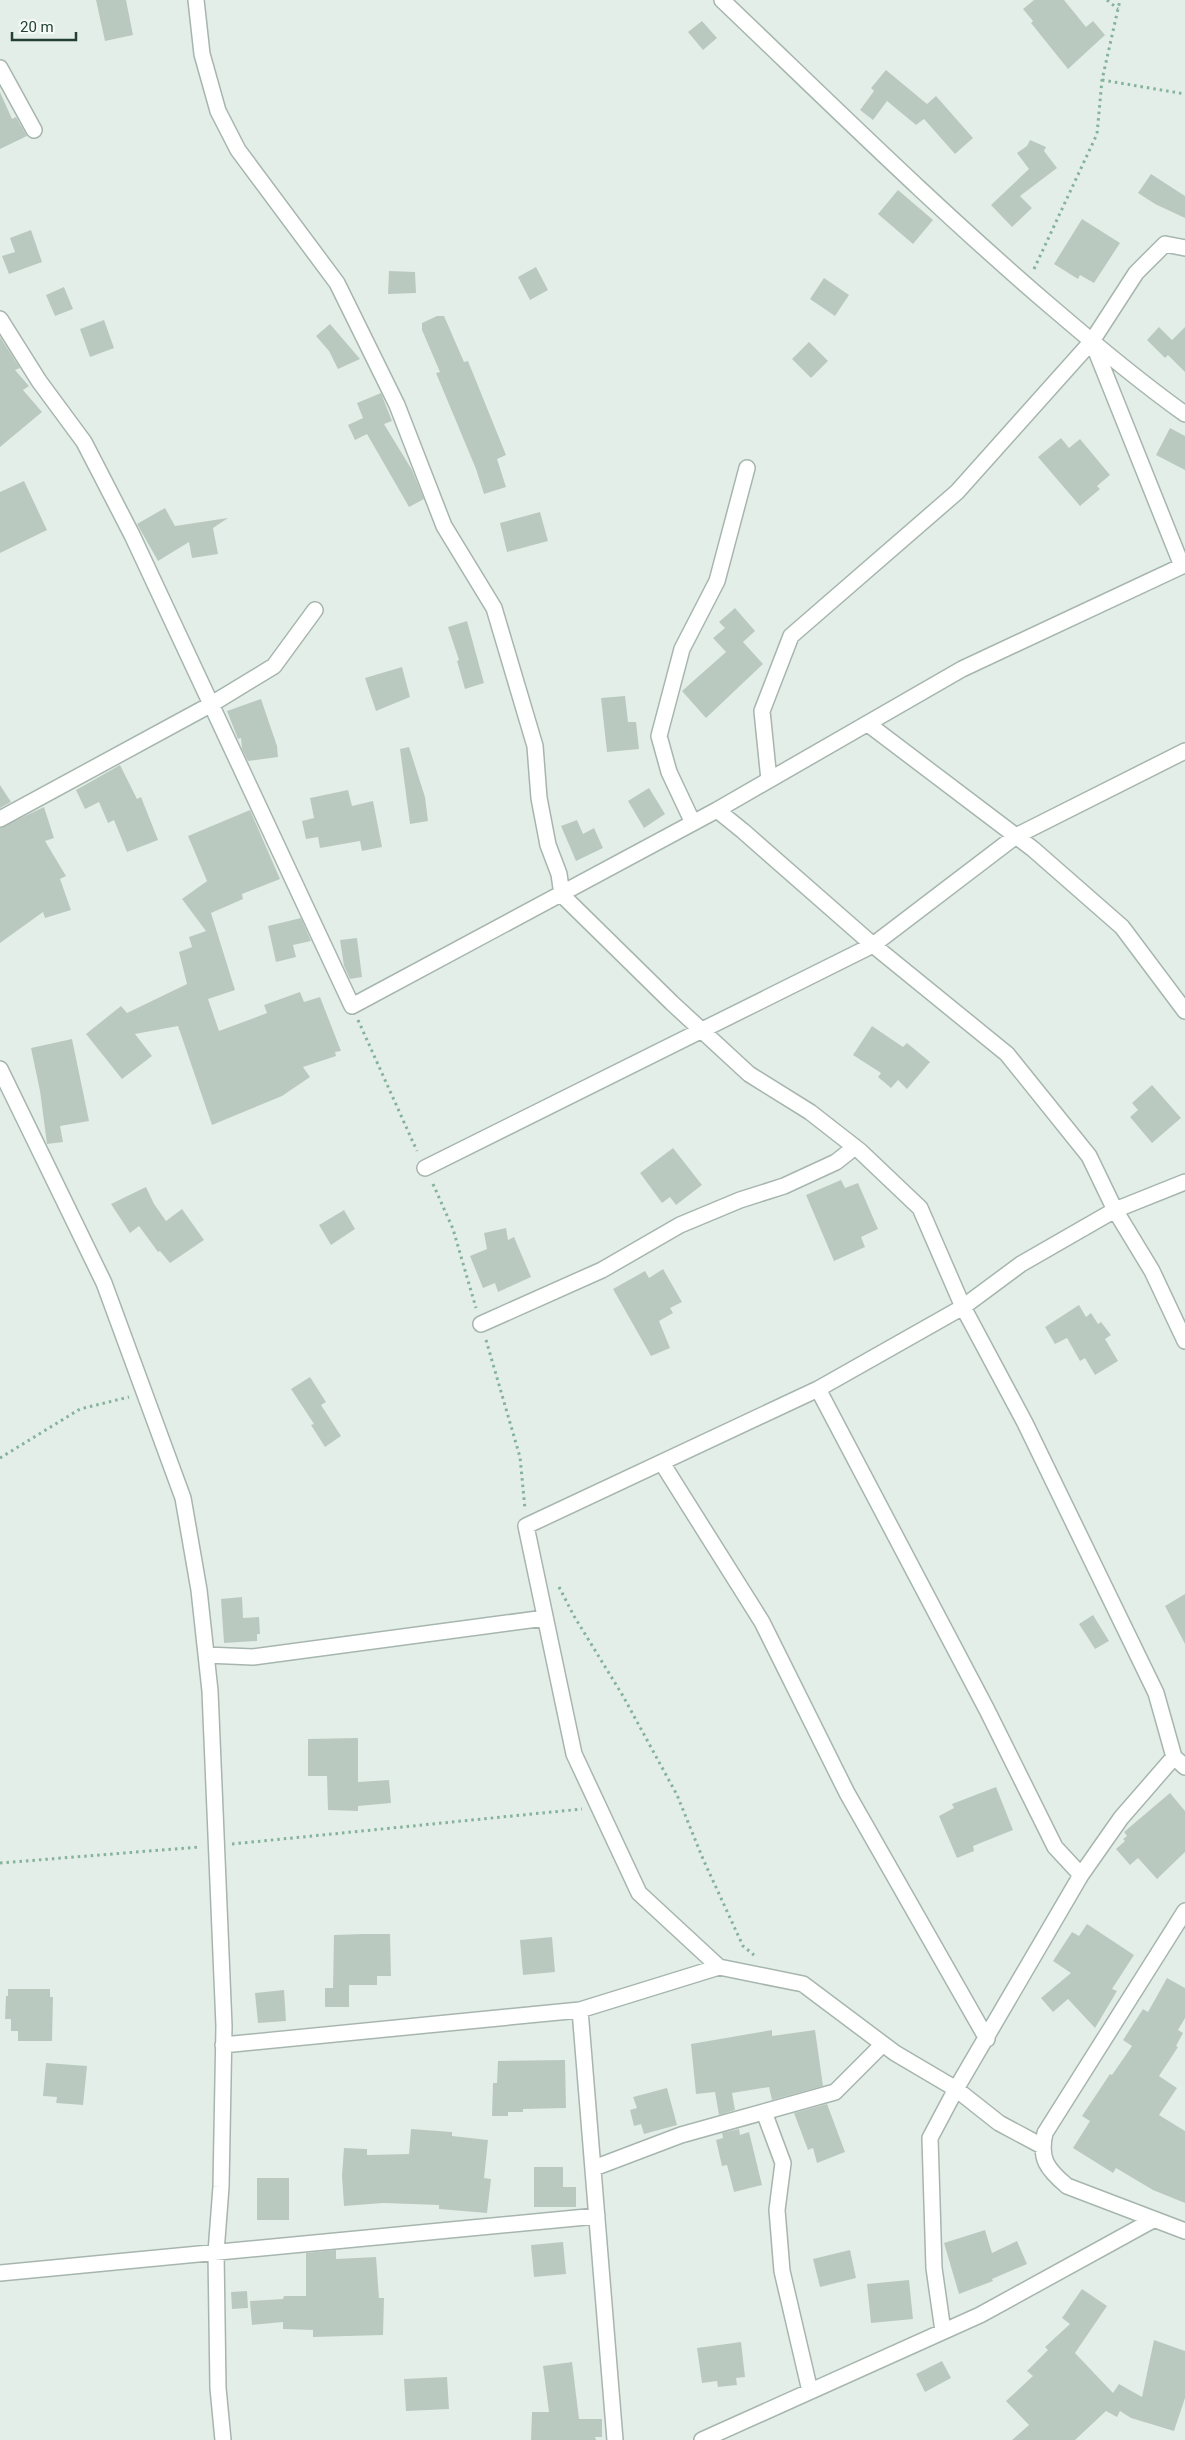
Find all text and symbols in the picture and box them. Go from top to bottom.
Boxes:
scale bar [12,10,76,42]
text: 20 m [20,18,54,36]

